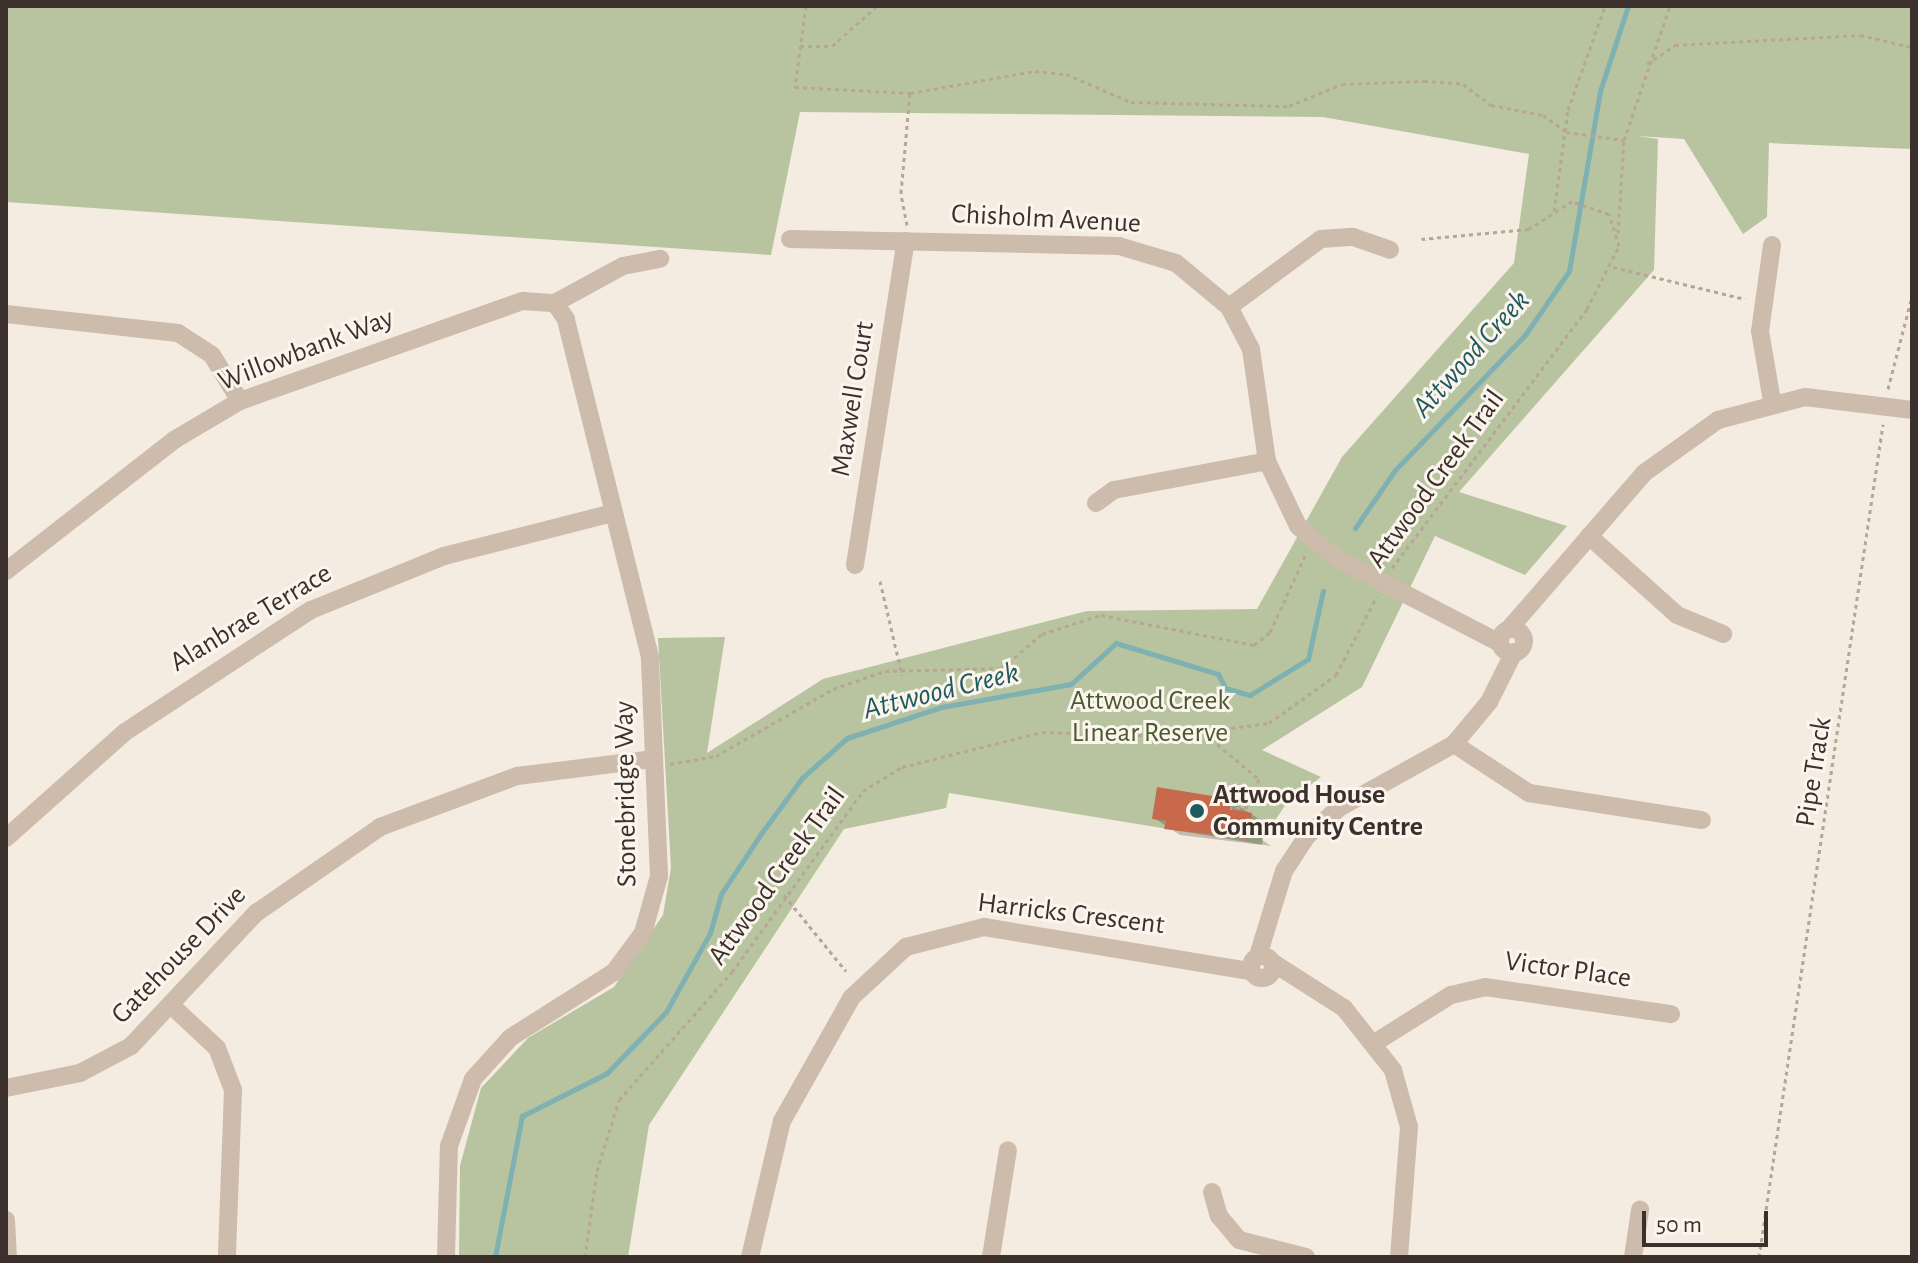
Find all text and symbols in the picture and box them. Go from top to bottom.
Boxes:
street label: Chisholm Avenue [950,197,1142,241]
water label: Attwood Creek [1405,283,1537,425]
street label: Willowbank Way [214,301,398,399]
street label: Maxwell Court [824,319,882,479]
street label: Attwood Creek Trail [1360,383,1512,575]
street label: Alanbrae Terrace [164,557,338,679]
water label: Attwood Creek [860,654,1022,728]
park label: Attwood Creek Linear Reserve [1070,684,1230,750]
street label: Stonebridge Way [608,701,644,887]
street label: Pipe Track [1789,715,1839,829]
place label: Attwood House Community Centre [1213,778,1423,844]
street label: Attwood Creek Trail [701,780,853,972]
marker: Attwood House Community Centre [1188,802,1206,820]
street label: Gatehouse Drive [105,879,253,1031]
street label: Harricks Crescent [976,886,1166,942]
street label: Victor Place [1503,945,1633,995]
scale bar [1646,1195,1772,1245]
text: 50 m [1656,1213,1702,1237]

